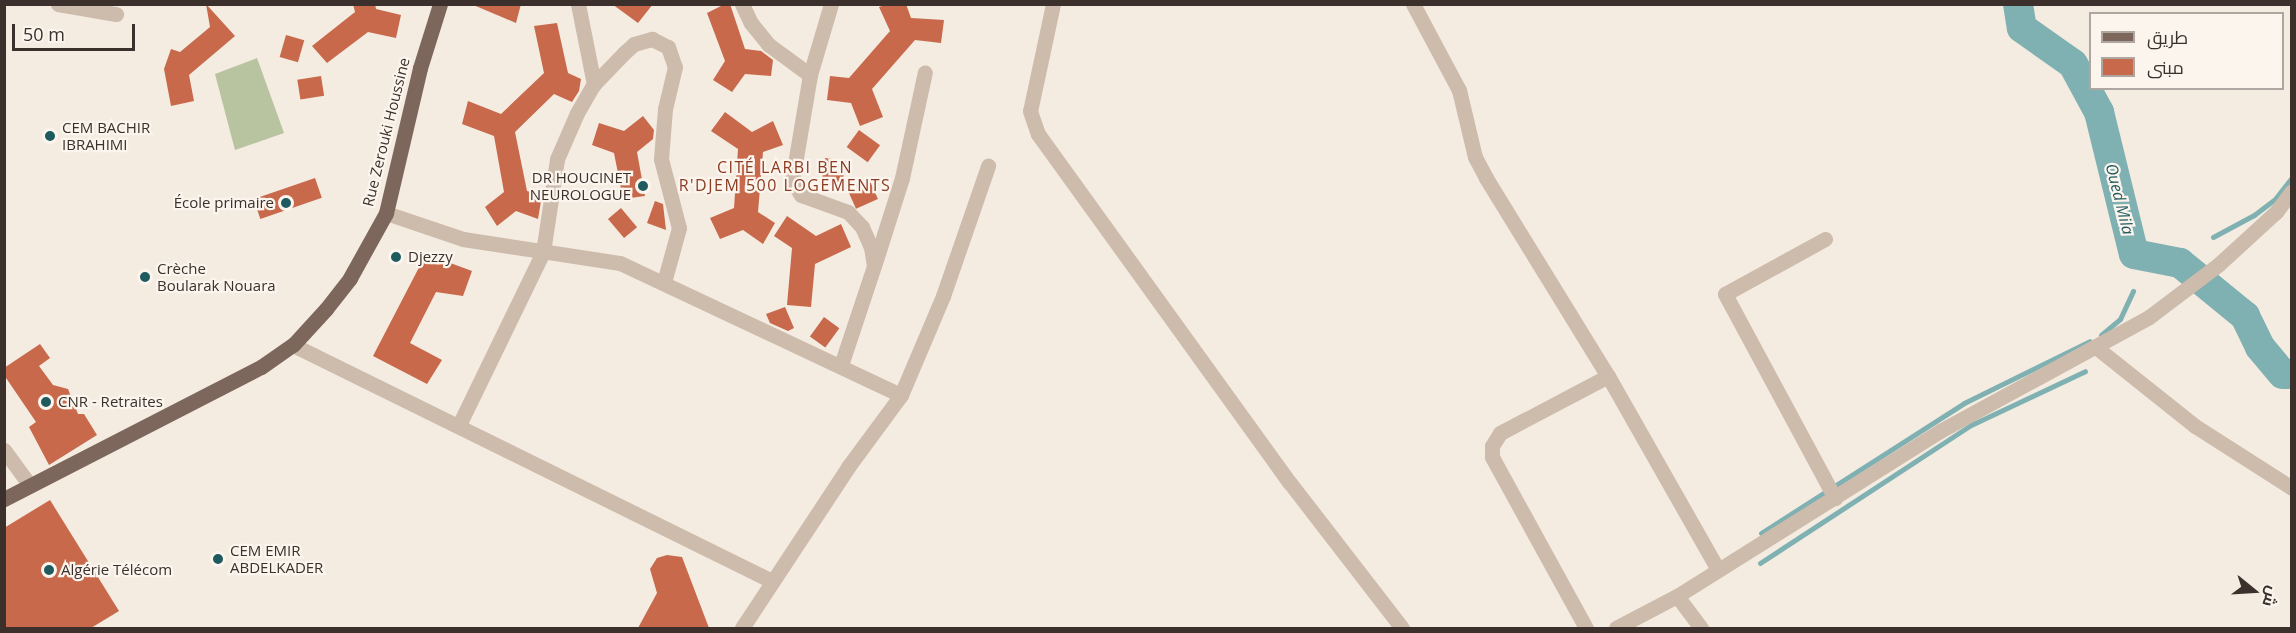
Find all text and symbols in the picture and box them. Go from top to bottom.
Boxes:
scale bar [15,12,138,50]
legend [2089,12,2284,90]
text: 50 m [23,22,65,46]
text: طريق [2147,25,2188,49]
text: مبنى [2147,55,2184,79]
street label: Rue Zerouki Houssine [359,56,413,208]
place label: CEM BACHIR IBRAHIMI [62,118,150,153]
marker: CEM BACHIR IBRAHIMI [43,129,57,143]
district label: CITÉ LARBI BEN R'DJEM 500 LOGEMENTS [679,157,891,195]
water label: Oued Mila [2102,161,2138,237]
place label: DR HOUCINET NEUROLOGUE [530,168,631,203]
marker: DR HOUCINET NEUROLOGUE [636,179,650,193]
place label: École primaire [174,194,274,212]
marker: École primaire [279,196,293,210]
place label: Djezzy [408,248,453,266]
marker: Djezzy [389,250,403,264]
place label: Crèche Boularak Nouara [157,259,276,294]
marker: Crèche Boularak Nouara [138,270,152,284]
place label: CNR - Retraites [58,393,163,411]
marker: CNR - Retraites [39,395,53,409]
place label: CEM EMIR ABDELKADER [230,541,323,576]
marker: CEM EMIR ABDELKADER [211,552,225,566]
place label: Algérie Télécom [61,561,172,579]
north arrow [2224,561,2284,621]
marker: Algérie Télécom [42,563,56,577]
text: ش [2257,583,2285,610]

